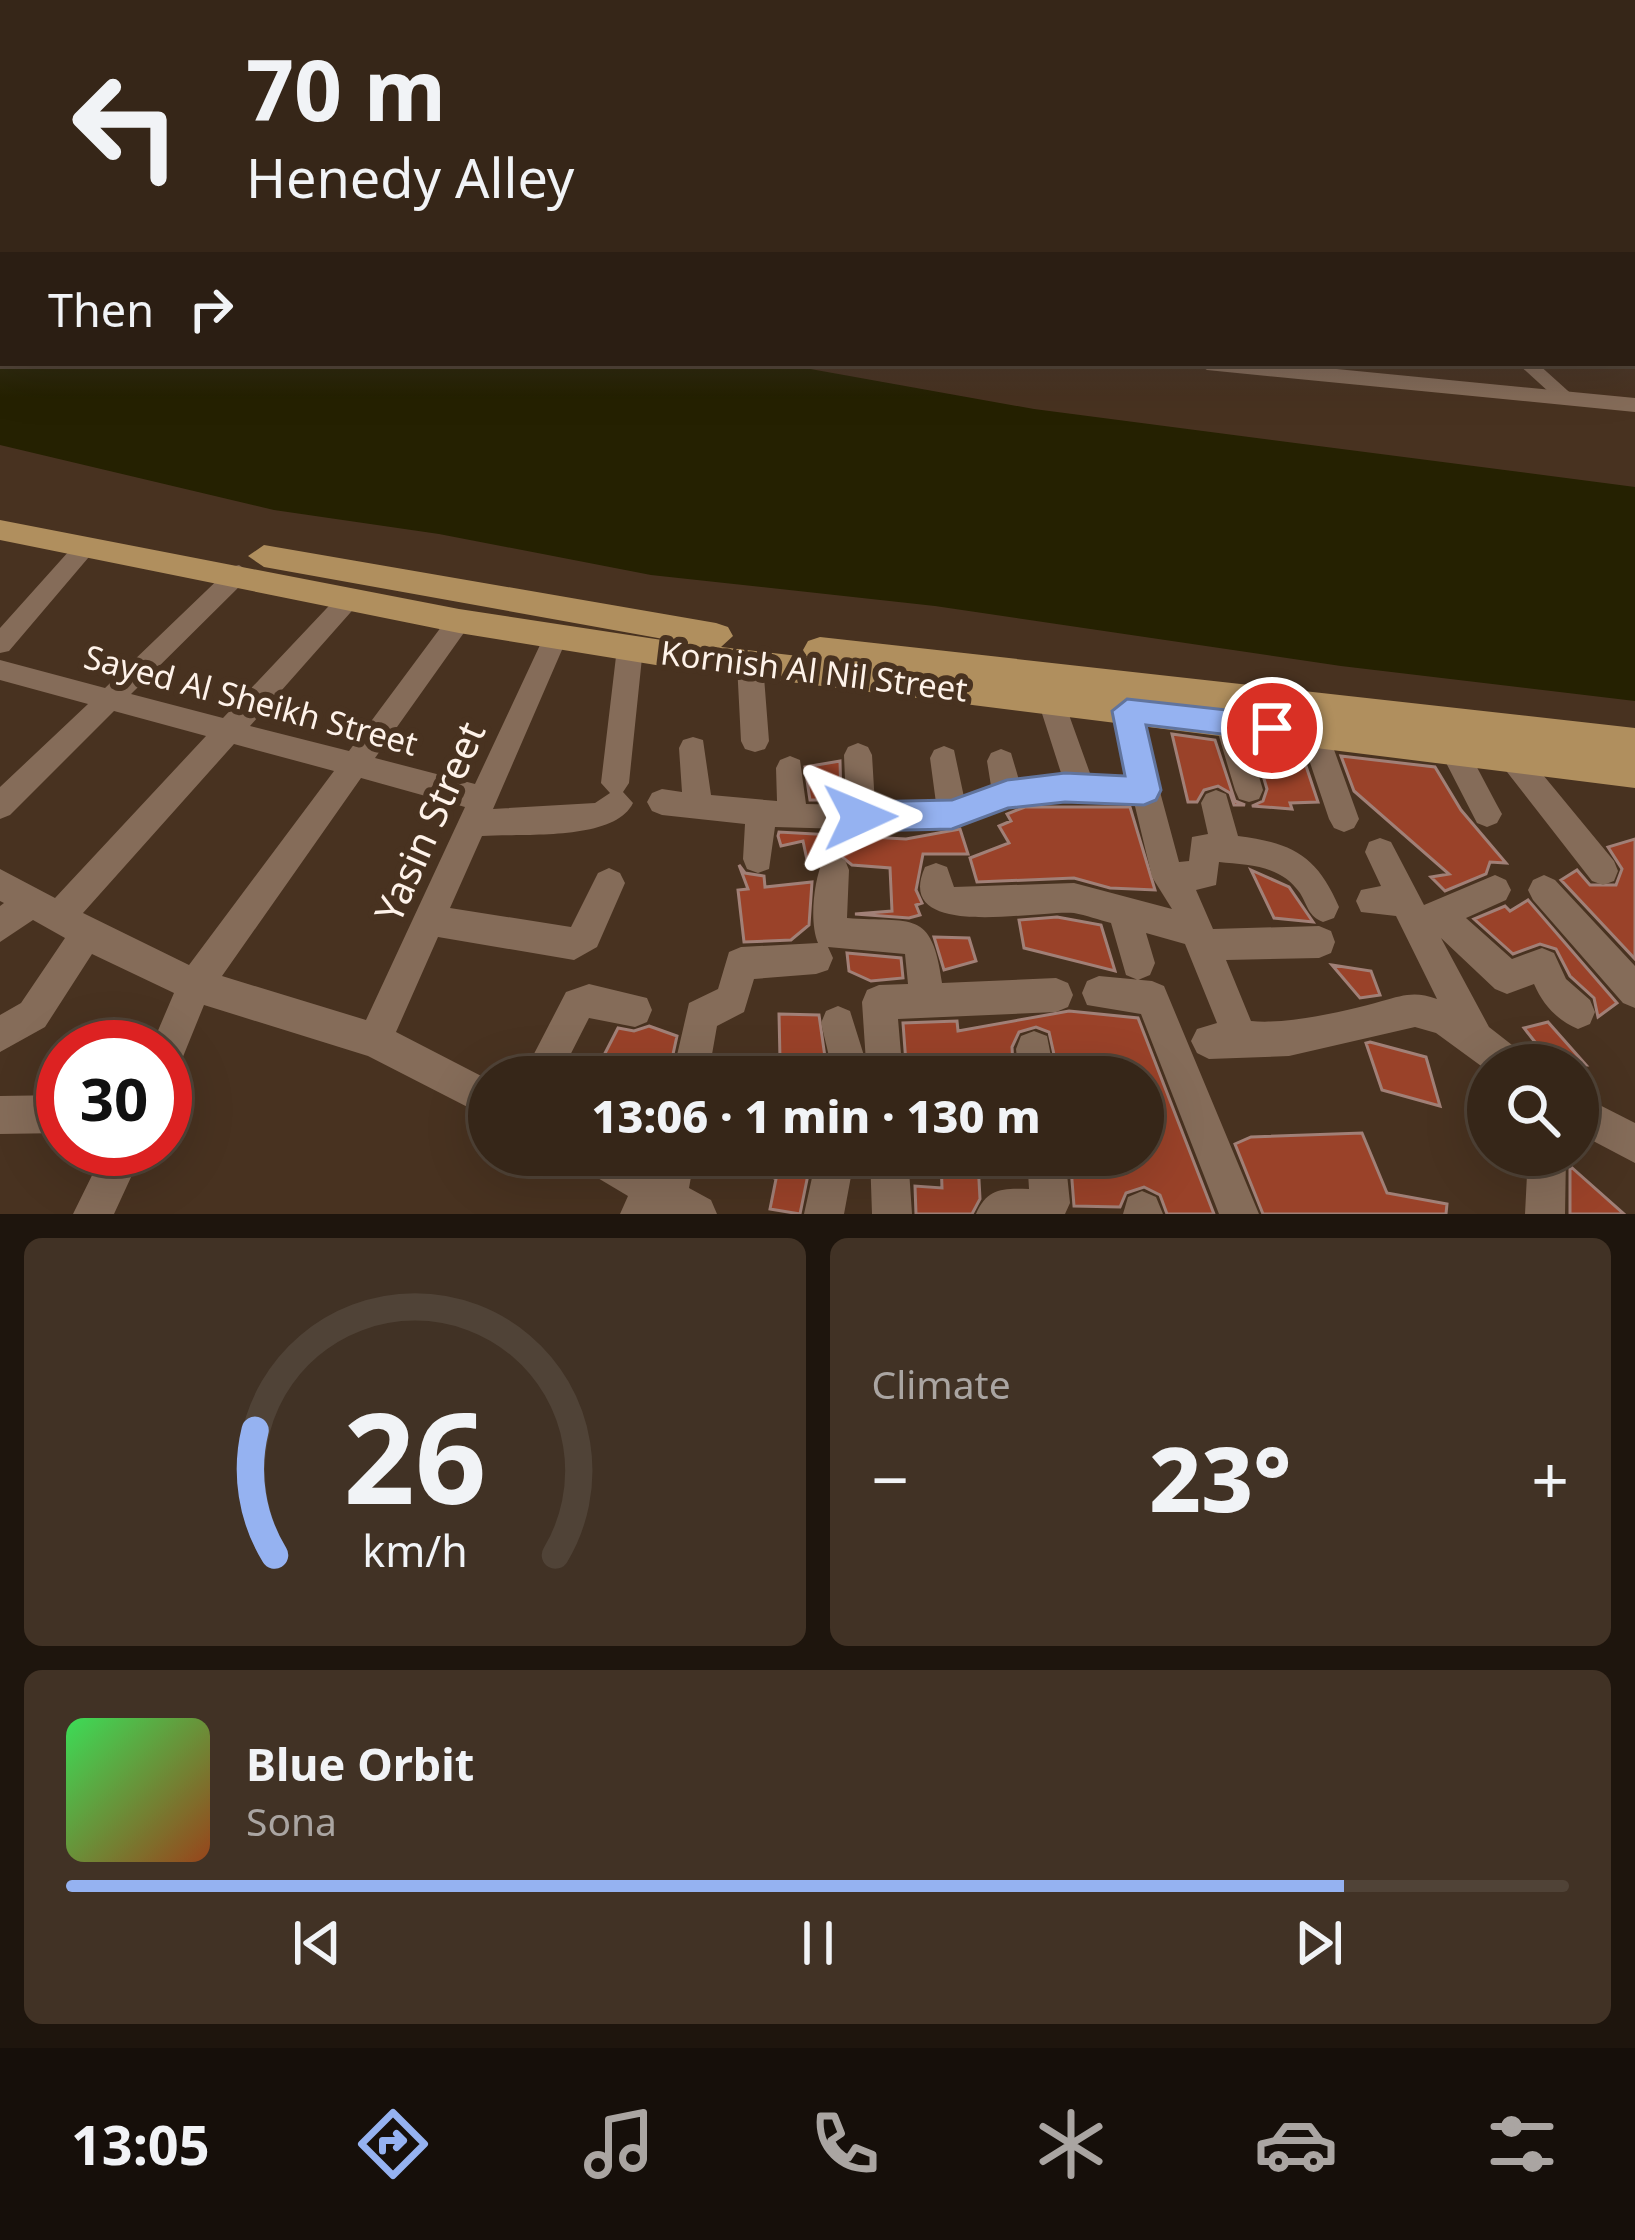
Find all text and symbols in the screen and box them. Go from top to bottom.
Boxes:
text: 70 m [246,31,446,146]
icon: left [48,48,204,204]
text: Henedy Alley [246,140,574,214]
icon: right [178,276,244,342]
text: Then [48,279,154,340]
street label: Kornish Al Nil Street [658,629,970,712]
street label: Sayed Al Sheikh Street [79,633,423,766]
pin [1221,677,1323,779]
icon: arrive [1239,695,1305,761]
street label: Yasin Street [361,713,496,930]
position arrow [797,754,923,880]
speed limit sign: 30 [36,1020,192,1176]
map controls [1467,1044,1599,1176]
button: search [1467,1044,1599,1176]
text: 13:06 · 1 min · 130 m [591,1085,1041,1146]
text: Climate [872,1357,1011,1410]
text: 26 [343,1371,486,1541]
text: 23° [1149,1416,1291,1538]
text: − [872,1433,909,1523]
text: + [1531,1433,1569,1523]
text: km/h [362,1521,467,1580]
text: Blue Orbit [246,1733,474,1794]
text: Sona [246,1794,337,1847]
icon: previous [284,1910,350,1976]
icon: pause [785,1910,851,1976]
icon: next [1286,1910,1352,1976]
icon: directions [351,2102,435,2186]
icon: music [577,2102,661,2186]
icon: phone [803,2102,887,2186]
icon: climate [1029,2102,1113,2186]
icon: car [1254,2102,1338,2186]
icon: filters [1480,2102,1564,2186]
text: 13:05 [71,2107,210,2181]

